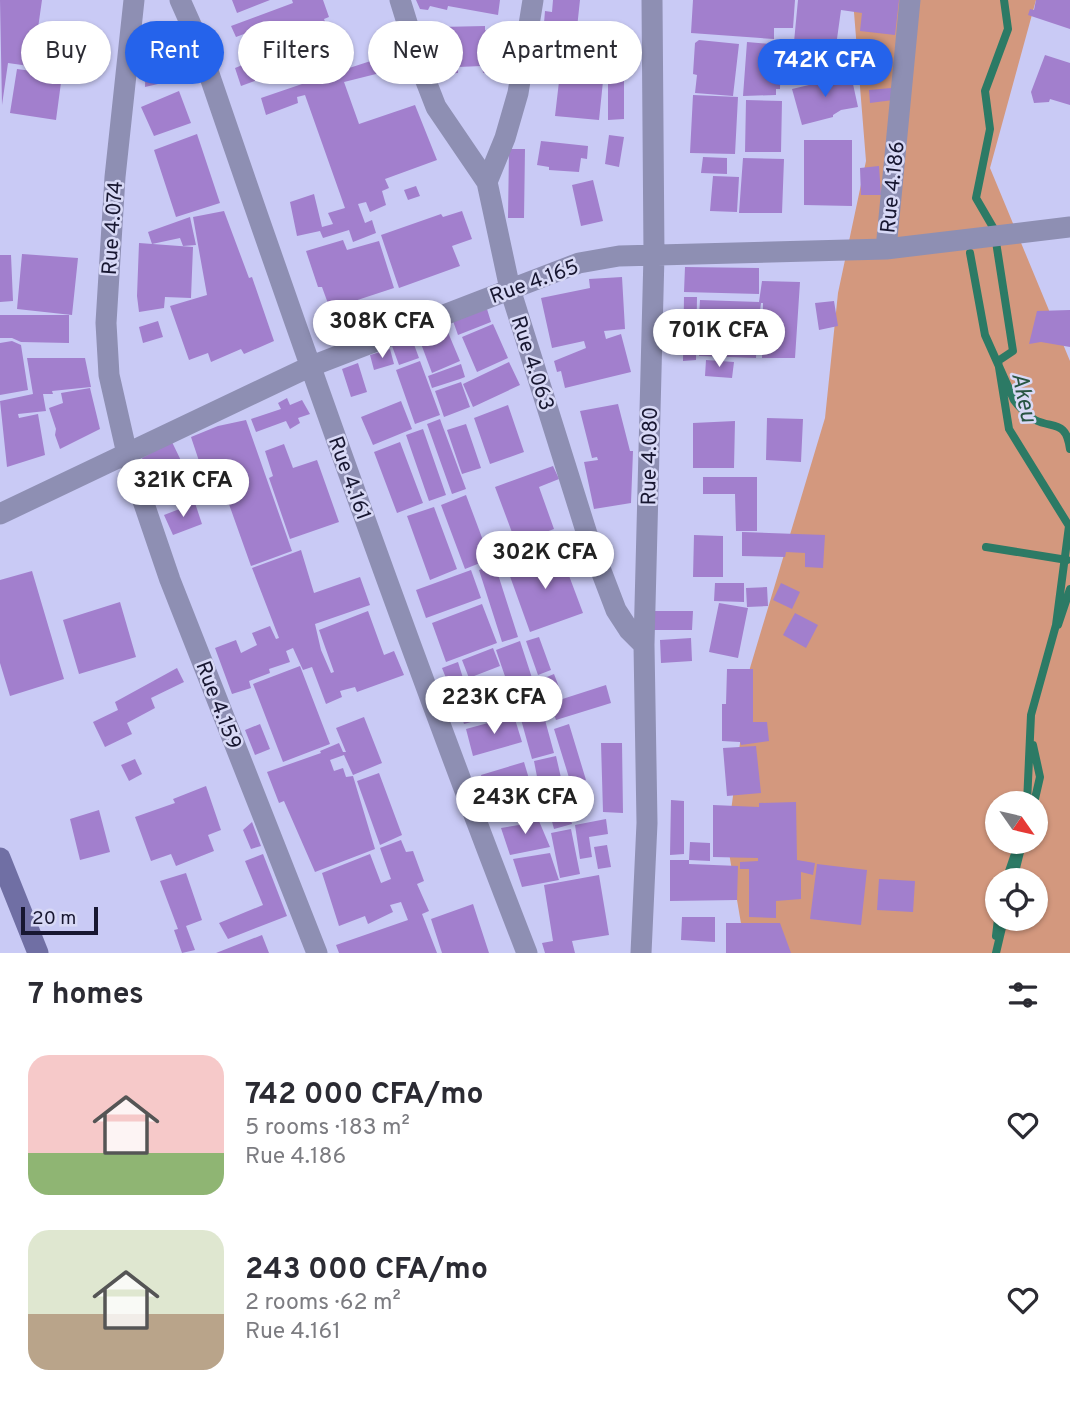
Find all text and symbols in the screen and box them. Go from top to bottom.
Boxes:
chip: Buy [21,21,111,84]
chip: Rent [125,21,224,84]
chip: Filters [238,21,354,84]
chip: New [368,21,463,84]
chip: Apartment [477,21,642,84]
pin: 742K CFA [753,40,897,99]
text: 742K CFA [774,47,876,76]
street label: Rue 4.186 [875,140,912,235]
street label: Rue 4.074 [97,180,130,276]
street label: Rue 4.165 [486,254,583,311]
pin: 308K CFA [310,300,454,360]
text: 308K CFA [329,308,435,337]
pin: 701K CFA [647,310,791,369]
street label: Rue 4.063 [504,313,560,414]
text: 701K CFA [669,317,769,346]
water label: Akeu [1003,370,1042,426]
street label: Rue 4.080 [636,406,665,506]
street label: Rue 4.161 [321,433,376,524]
pin: 321K CFA [111,460,255,519]
text: 321K CFA [133,467,233,496]
pin: 302K CFA [473,532,617,591]
text: 302K CFA [492,539,598,568]
street label: Rue 4.159 [188,658,247,754]
pin: 223K CFA [422,676,566,736]
text: 223K CFA [441,684,547,713]
pin: 243K CFA [453,776,597,836]
text: 243K CFA [472,784,578,813]
north arrow [985,791,1048,854]
map controls [985,791,1048,931]
button: locate [985,868,1048,931]
scale bar [21,904,98,936]
text: 20 m [32,907,76,931]
icon: filters [1004,976,1042,1014]
text: 7 homes [28,977,144,1014]
text: 742 000 CFA/mo [245,1077,484,1114]
icon: home [84,1083,168,1167]
icon: heart [1004,1106,1042,1144]
text: 5 rooms · 183 m² [245,1114,410,1143]
text: Rue 4.186 [245,1143,346,1172]
text: 243 000 CFA/mo [245,1252,488,1289]
icon: home [84,1258,168,1342]
icon: heart [1004,1281,1042,1319]
text: 2 rooms · 62 m² [245,1289,401,1318]
text: Rue 4.161 [245,1318,341,1347]

